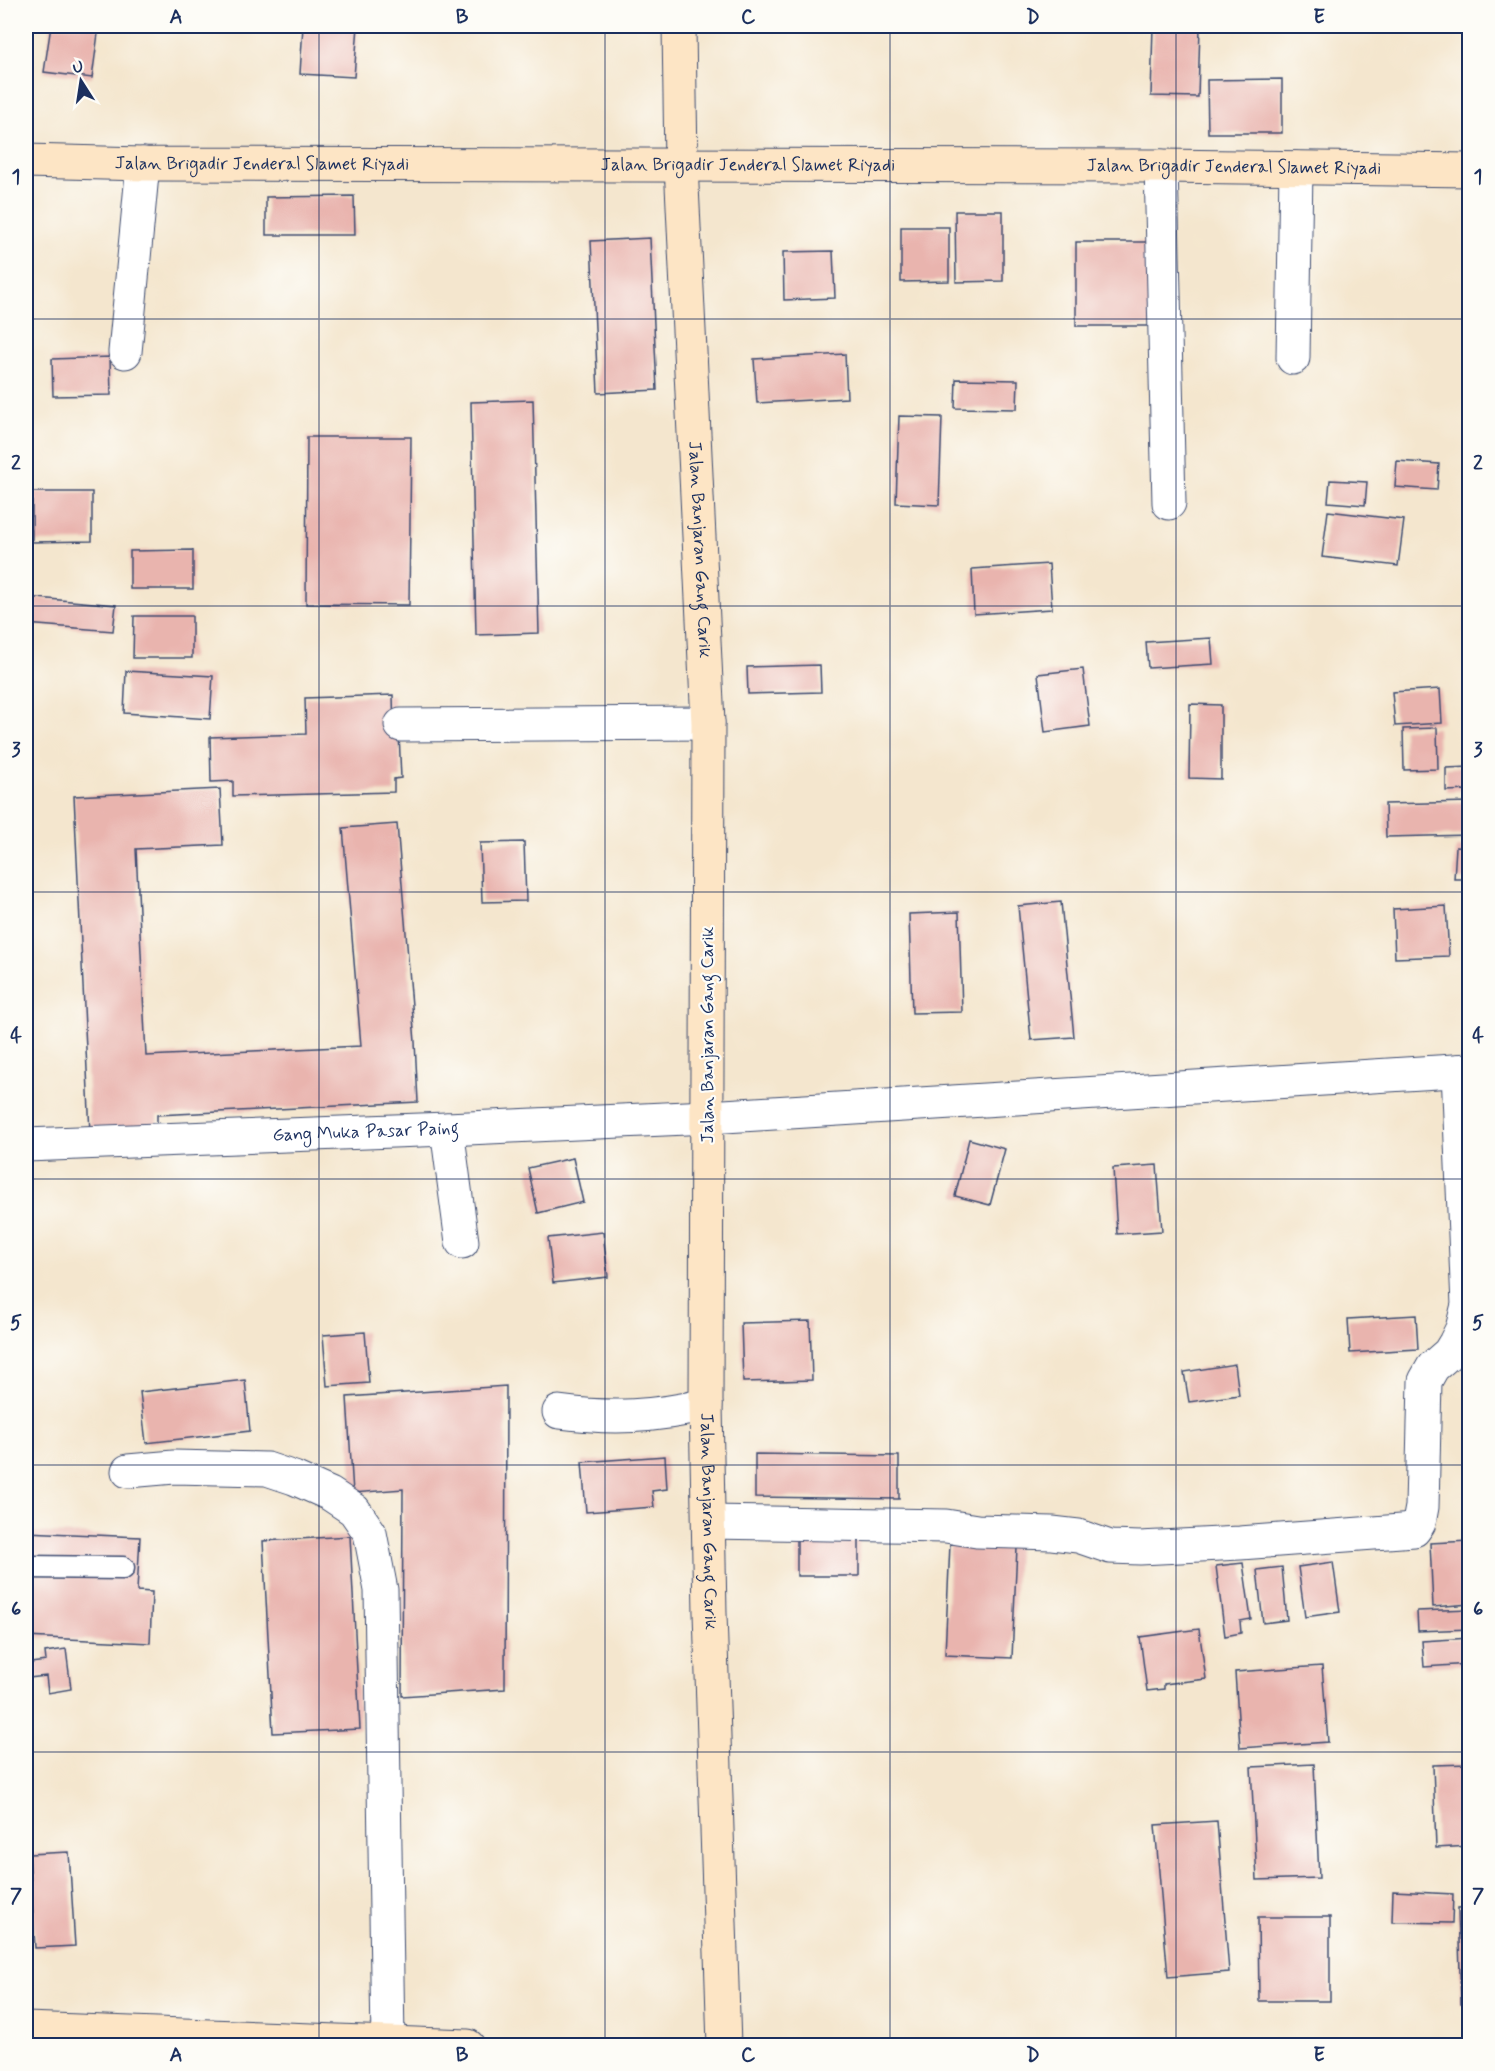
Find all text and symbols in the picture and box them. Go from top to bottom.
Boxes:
text: A [169,4,183,31]
text: B [456,4,469,31]
text: C [741,4,756,31]
text: D [1026,4,1040,31]
text: E [1313,4,1325,31]
north arrow [51,51,111,111]
text: U [71,56,85,79]
street label: Jalan Brigadir Jenderal Slamet Riyadi [114,151,409,177]
street label: Jalan Brigadir Jenderal Slamet Riyadi [601,153,895,178]
street label: Jalan Brigadir Jenderal Slamet Riyadi [1087,154,1381,181]
text: 1 [12,164,20,191]
text: 1 [1474,164,1482,191]
street label: Jalan Banjaran Gang Carik [682,440,717,659]
text: 2 [11,450,21,477]
text: 2 [1473,450,1483,477]
text: 3 [11,737,21,764]
text: 3 [1473,737,1483,764]
street label: Jalan Banjaran Gang Carik [696,926,722,1144]
text: 4 [10,1023,22,1050]
text: 4 [1472,1023,1484,1050]
street label: Gang Muka Pasar Paing [272,1116,459,1148]
text: 5 [10,1310,22,1337]
text: 5 [1472,1310,1484,1337]
street label: Jalan Banjaran Gang Carik [694,1412,723,1630]
text: 6 [11,1596,21,1623]
text: 6 [1473,1596,1483,1623]
text: 7 [10,1883,22,1910]
text: 7 [1472,1883,1484,1910]
text: A [169,2042,183,2069]
text: B [456,2042,469,2069]
text: C [741,2042,756,2069]
text: D [1026,2042,1040,2069]
text: E [1313,2042,1325,2069]

